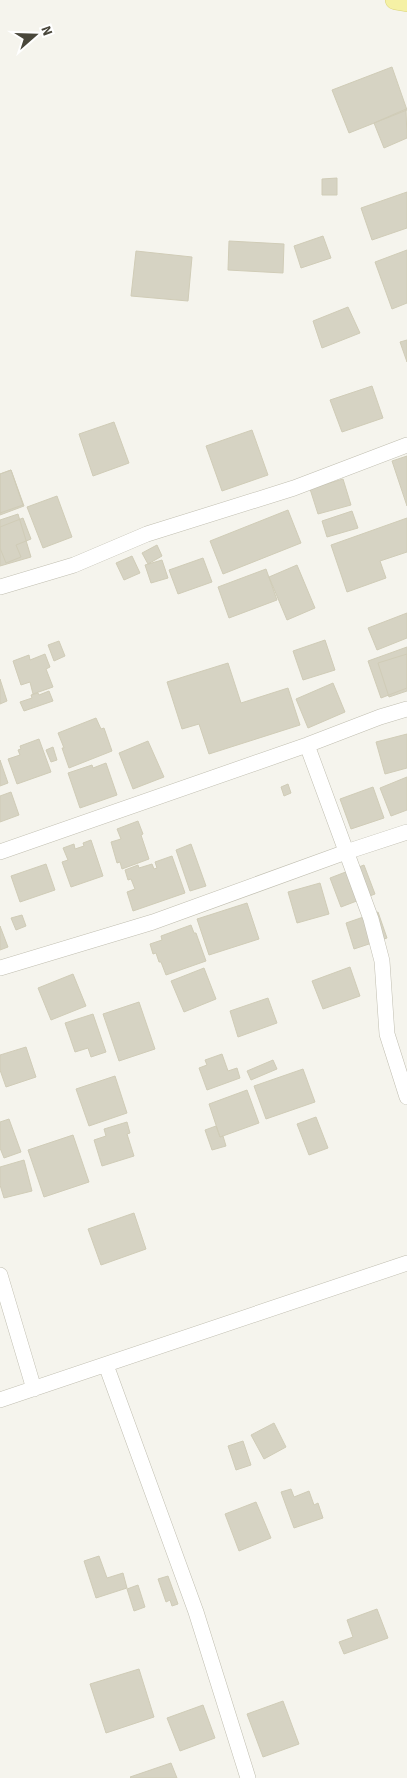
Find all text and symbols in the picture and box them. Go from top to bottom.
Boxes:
north arrow [10,10,60,60]
text: N [35,23,57,39]

